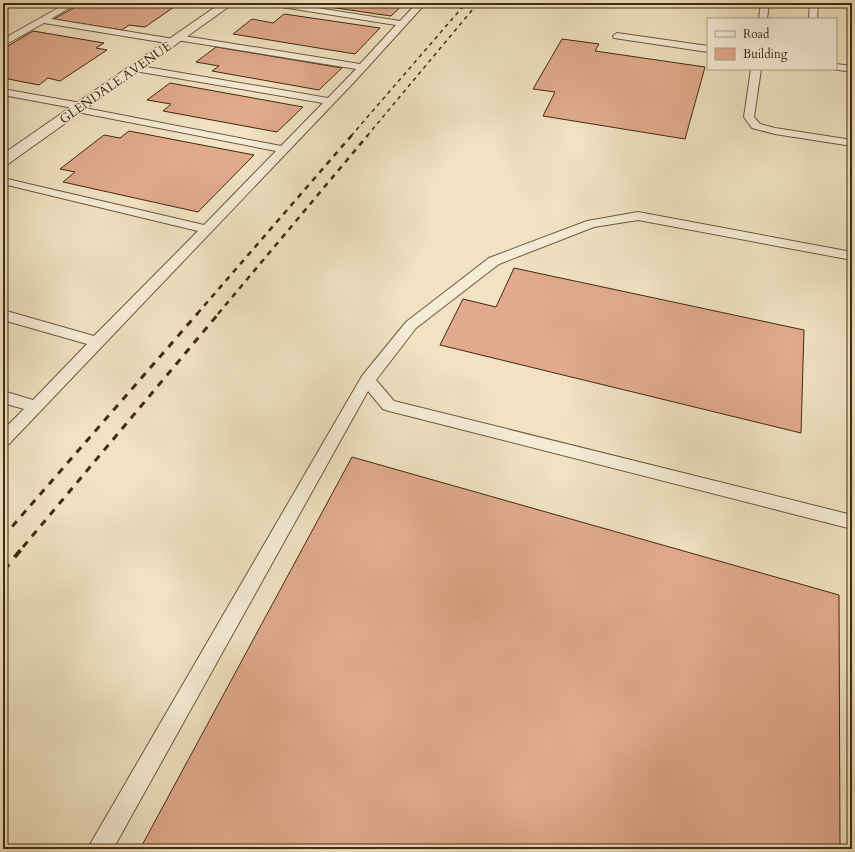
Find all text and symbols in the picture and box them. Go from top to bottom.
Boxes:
legend [707,18,837,70]
text: Road [743,26,770,42]
street label: GLENDALE AVENUE [56,37,175,128]
text: Building [743,46,788,62]

